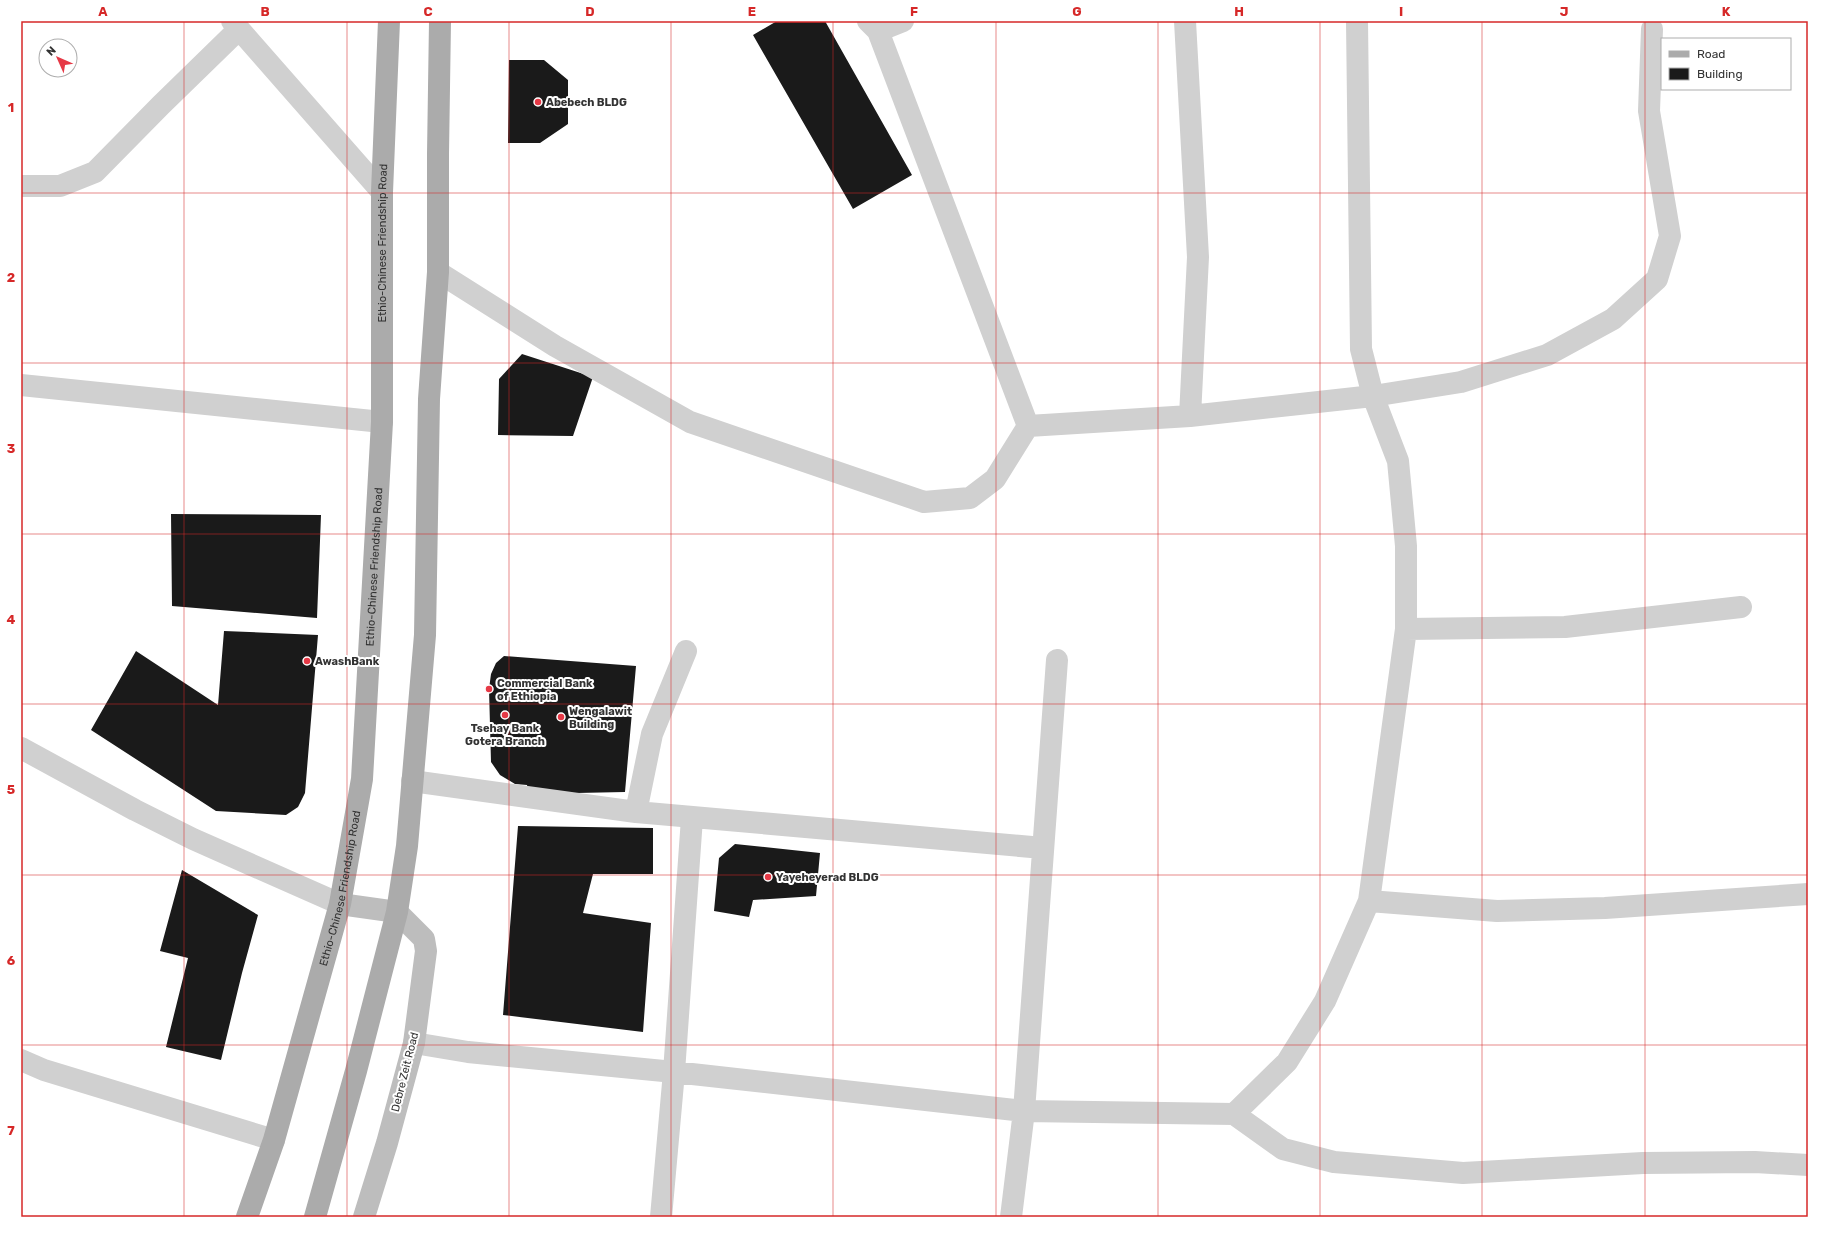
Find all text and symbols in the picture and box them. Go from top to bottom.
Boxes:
text: A [98,4,108,19]
text: B [260,4,270,19]
text: C [423,4,433,19]
text: D [585,4,595,19]
text: E [748,4,756,19]
text: F [910,4,918,19]
text: G [1072,4,1082,19]
text: H [1234,4,1244,19]
text: I [1399,4,1403,19]
text: J [1560,4,1568,19]
text: K [1722,4,1731,19]
north arrow [38,38,78,78]
legend [1661,38,1791,90]
text: N [44,44,59,59]
text: Road [1697,47,1725,61]
text: Building [1697,67,1743,81]
place label: Abebech BLDG [546,96,627,109]
marker: Abebech BLDG [533,97,543,107]
text: 1 [8,100,14,115]
street label: Ethio-Chinese Friendship Road [375,163,390,323]
text: 2 [7,270,15,285]
text: 3 [7,441,16,456]
street label: Ethio-Chinese Friendship Road [363,487,385,647]
text: 4 [7,612,16,627]
place label: AwashBank [315,655,380,668]
marker: AwashBank [302,656,312,666]
place label: Commercial Bank of Ethiopia [497,677,593,703]
marker: Commercial Bank of Ethiopia [484,684,494,694]
place label: Wengalawit Building [569,705,632,731]
marker: Tsehay Bank Gotera Branch [500,710,510,720]
marker: Wengalawit Building [556,712,566,722]
place label: Tsehay Bank Gotera Branch [465,722,545,748]
text: 5 [7,782,15,797]
street label: Ethio-Chinese Friendship Road [316,810,363,967]
place label: Yayeheyerad BLDG [776,871,879,884]
marker: Yayeheyerad BLDG [763,872,773,882]
text: 6 [7,953,16,968]
street label: Debre Zeit Road [389,1031,421,1113]
text: 7 [7,1123,15,1138]

